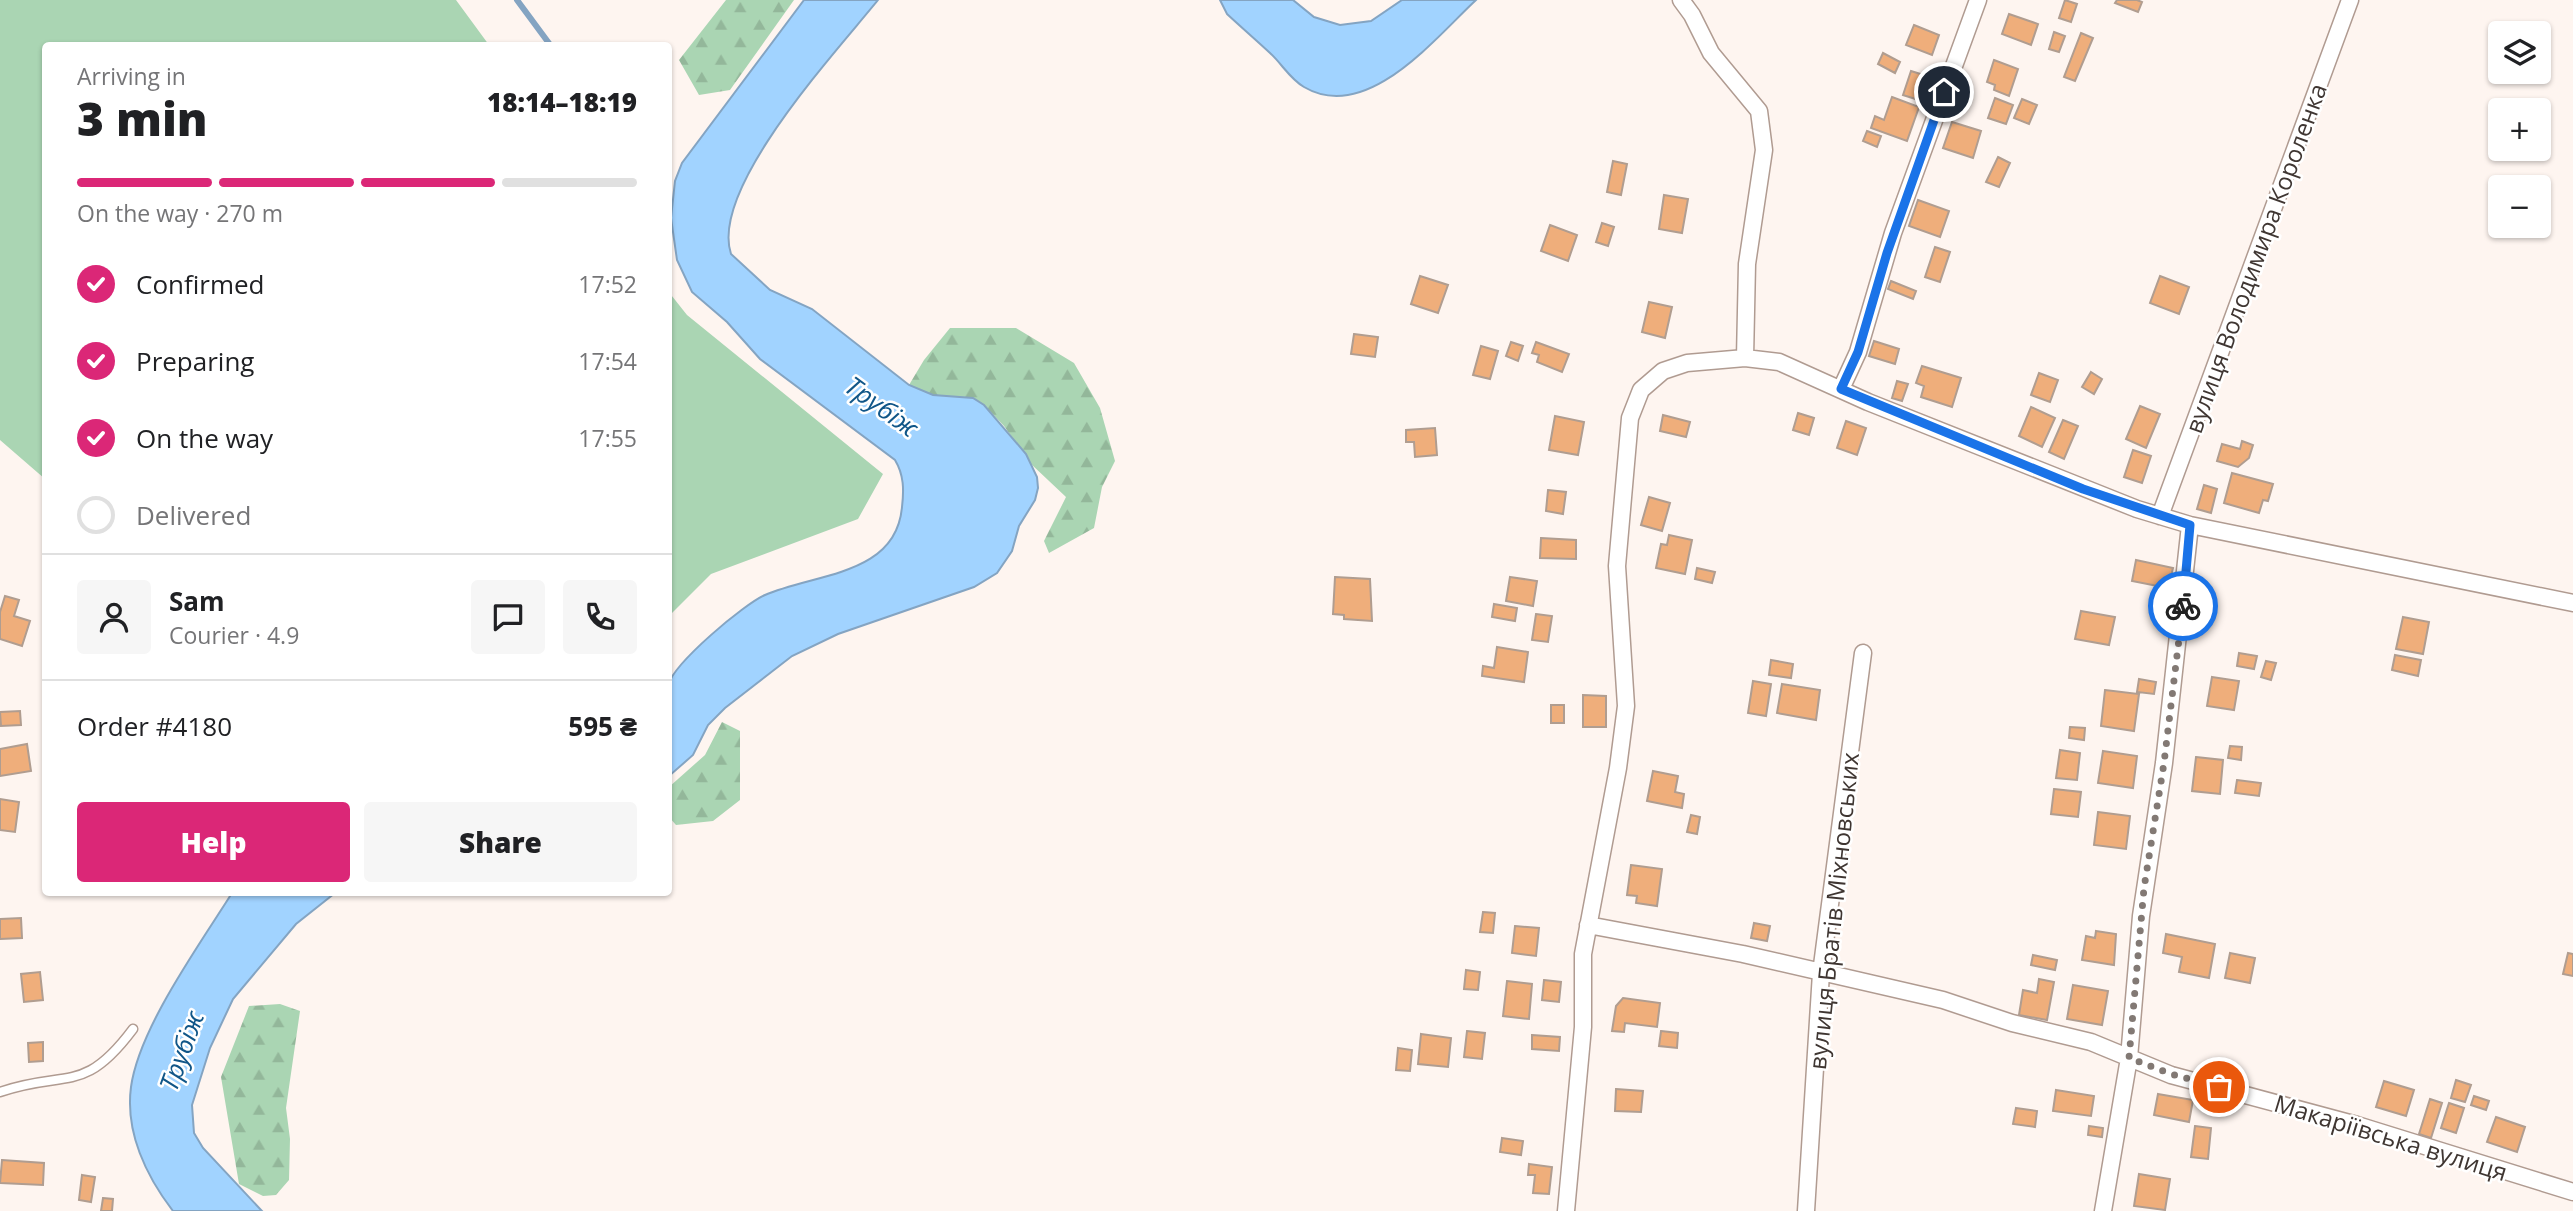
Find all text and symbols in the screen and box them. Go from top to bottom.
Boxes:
map controls [2488,21,2551,238]
button: layers [2488,21,2551,84]
text: Arriving in [77,60,186,92]
pin [1914,62,1974,122]
icon: home [1925,73,1963,111]
street label: вулиця Володимира Короленка [2176,79,2334,437]
text: 18:14–18:19 [487,84,637,120]
text: 3 min [77,87,208,149]
button: + [2488,98,2551,161]
button: − [2488,175,2551,238]
text: On the way · 270 m [77,197,283,229]
icon: check [77,265,115,303]
text: Confirmed [136,266,264,302]
text: 17:52 [578,268,637,300]
icon: check [77,342,115,380]
text: Preparing [136,343,254,379]
text: 17:54 [578,345,637,377]
water label: Трубіж [838,367,927,446]
icon: check [77,419,115,457]
text: On the way [136,420,273,456]
text: 17:55 [578,422,637,454]
text: Delivered [136,497,251,533]
courier [2148,571,2218,641]
button: person [77,580,151,654]
button: chat [471,580,545,654]
button: phone [563,580,637,654]
text: Sam [169,583,225,619]
icon: bike [2164,587,2202,625]
text: Courier · 4.9 [169,619,299,651]
text: Order #4180 [77,708,232,744]
text: 595 ₴ [568,708,637,744]
street label: вулиця Братів Міхновських [1800,750,1866,1071]
button: Help [77,802,350,882]
button: Share [364,802,637,882]
water label: Трубіж [150,1005,212,1096]
pin [2189,1057,2249,1117]
icon: bag [2200,1068,2238,1106]
street label: Макаріївська вулиця [2270,1086,2512,1188]

